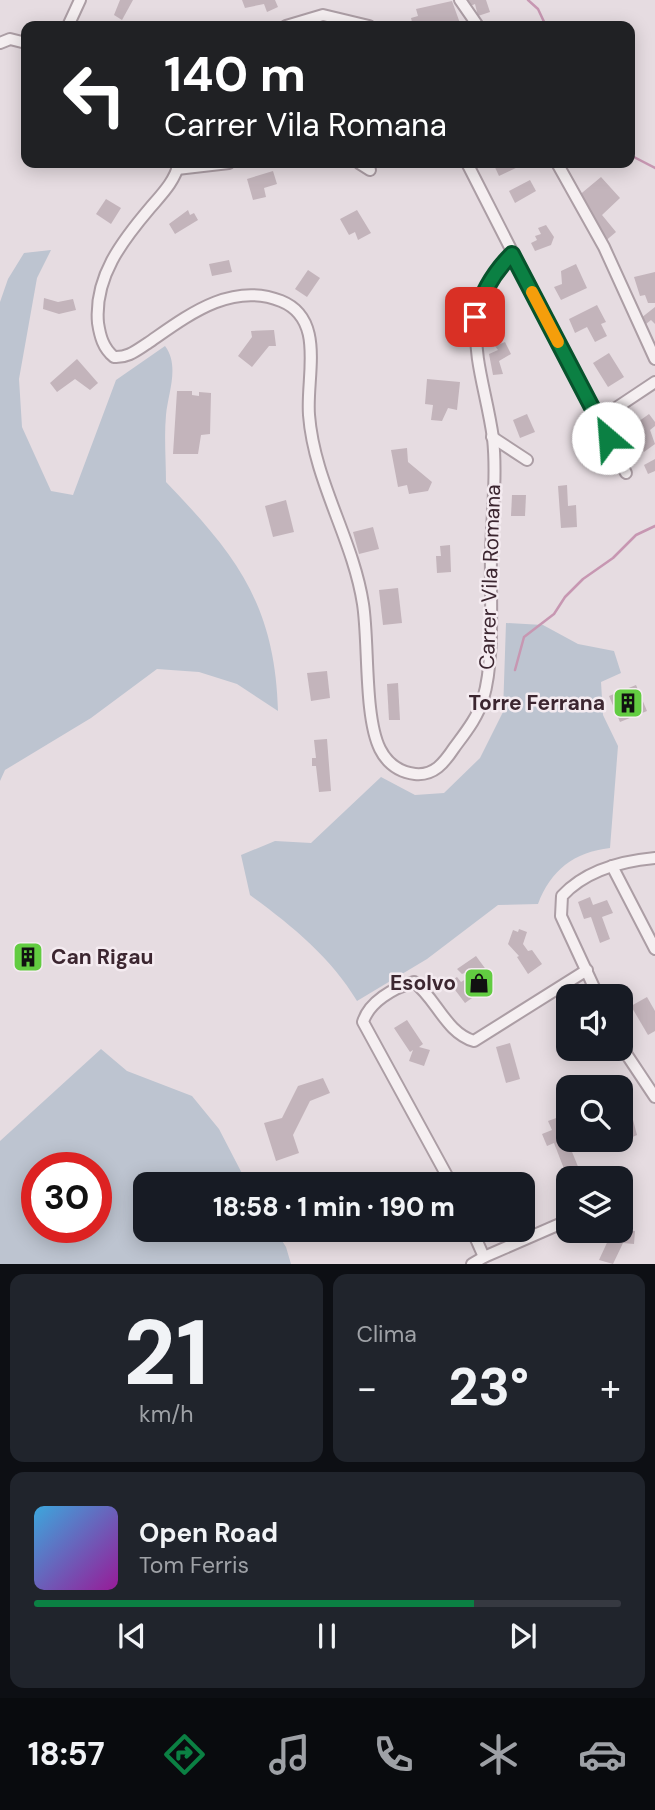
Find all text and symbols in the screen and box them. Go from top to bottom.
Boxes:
text: 140 m [164,42,306,106]
icon: left [49,49,140,140]
text: Carrer Vila Romana [164,104,447,146]
pin [445,287,505,347]
icon: arrive [456,298,494,336]
position arrow [571,401,645,475]
street label: Carrer Vila Romana [473,484,507,670]
building icon: Torre Ferrana [611,686,645,720]
place label: Torre Ferrana [468,689,605,717]
building icon: Can Rigau [11,940,45,974]
place label: Can Rigau [51,943,153,971]
shop icon: Esolvo [462,966,496,1000]
place label: Esolvo [390,969,456,997]
map controls [556,984,633,1243]
button: sound [556,984,633,1061]
button: search [556,1075,633,1152]
speed limit sign: 30 [21,1152,112,1243]
button: layers [556,1166,633,1243]
text: 18:58 · 1 min · 190 m [213,1190,455,1224]
text: 21 [123,1294,209,1412]
text: Clima [357,1319,417,1349]
text: 23° [449,1353,529,1421]
text: − [357,1363,377,1413]
text: + [600,1363,621,1413]
text: km/h [139,1399,193,1429]
text: Open Road [139,1516,278,1550]
text: Tom Ferris [139,1550,249,1580]
icon: previous [113,1617,151,1655]
icon: pause [308,1617,346,1655]
icon: next [504,1617,542,1655]
icon: directions [160,1730,209,1779]
icon: music [265,1730,314,1779]
icon: phone [369,1730,418,1779]
icon: climate [474,1730,523,1779]
icon: car [578,1730,627,1779]
text: 18:57 [28,1733,105,1775]

